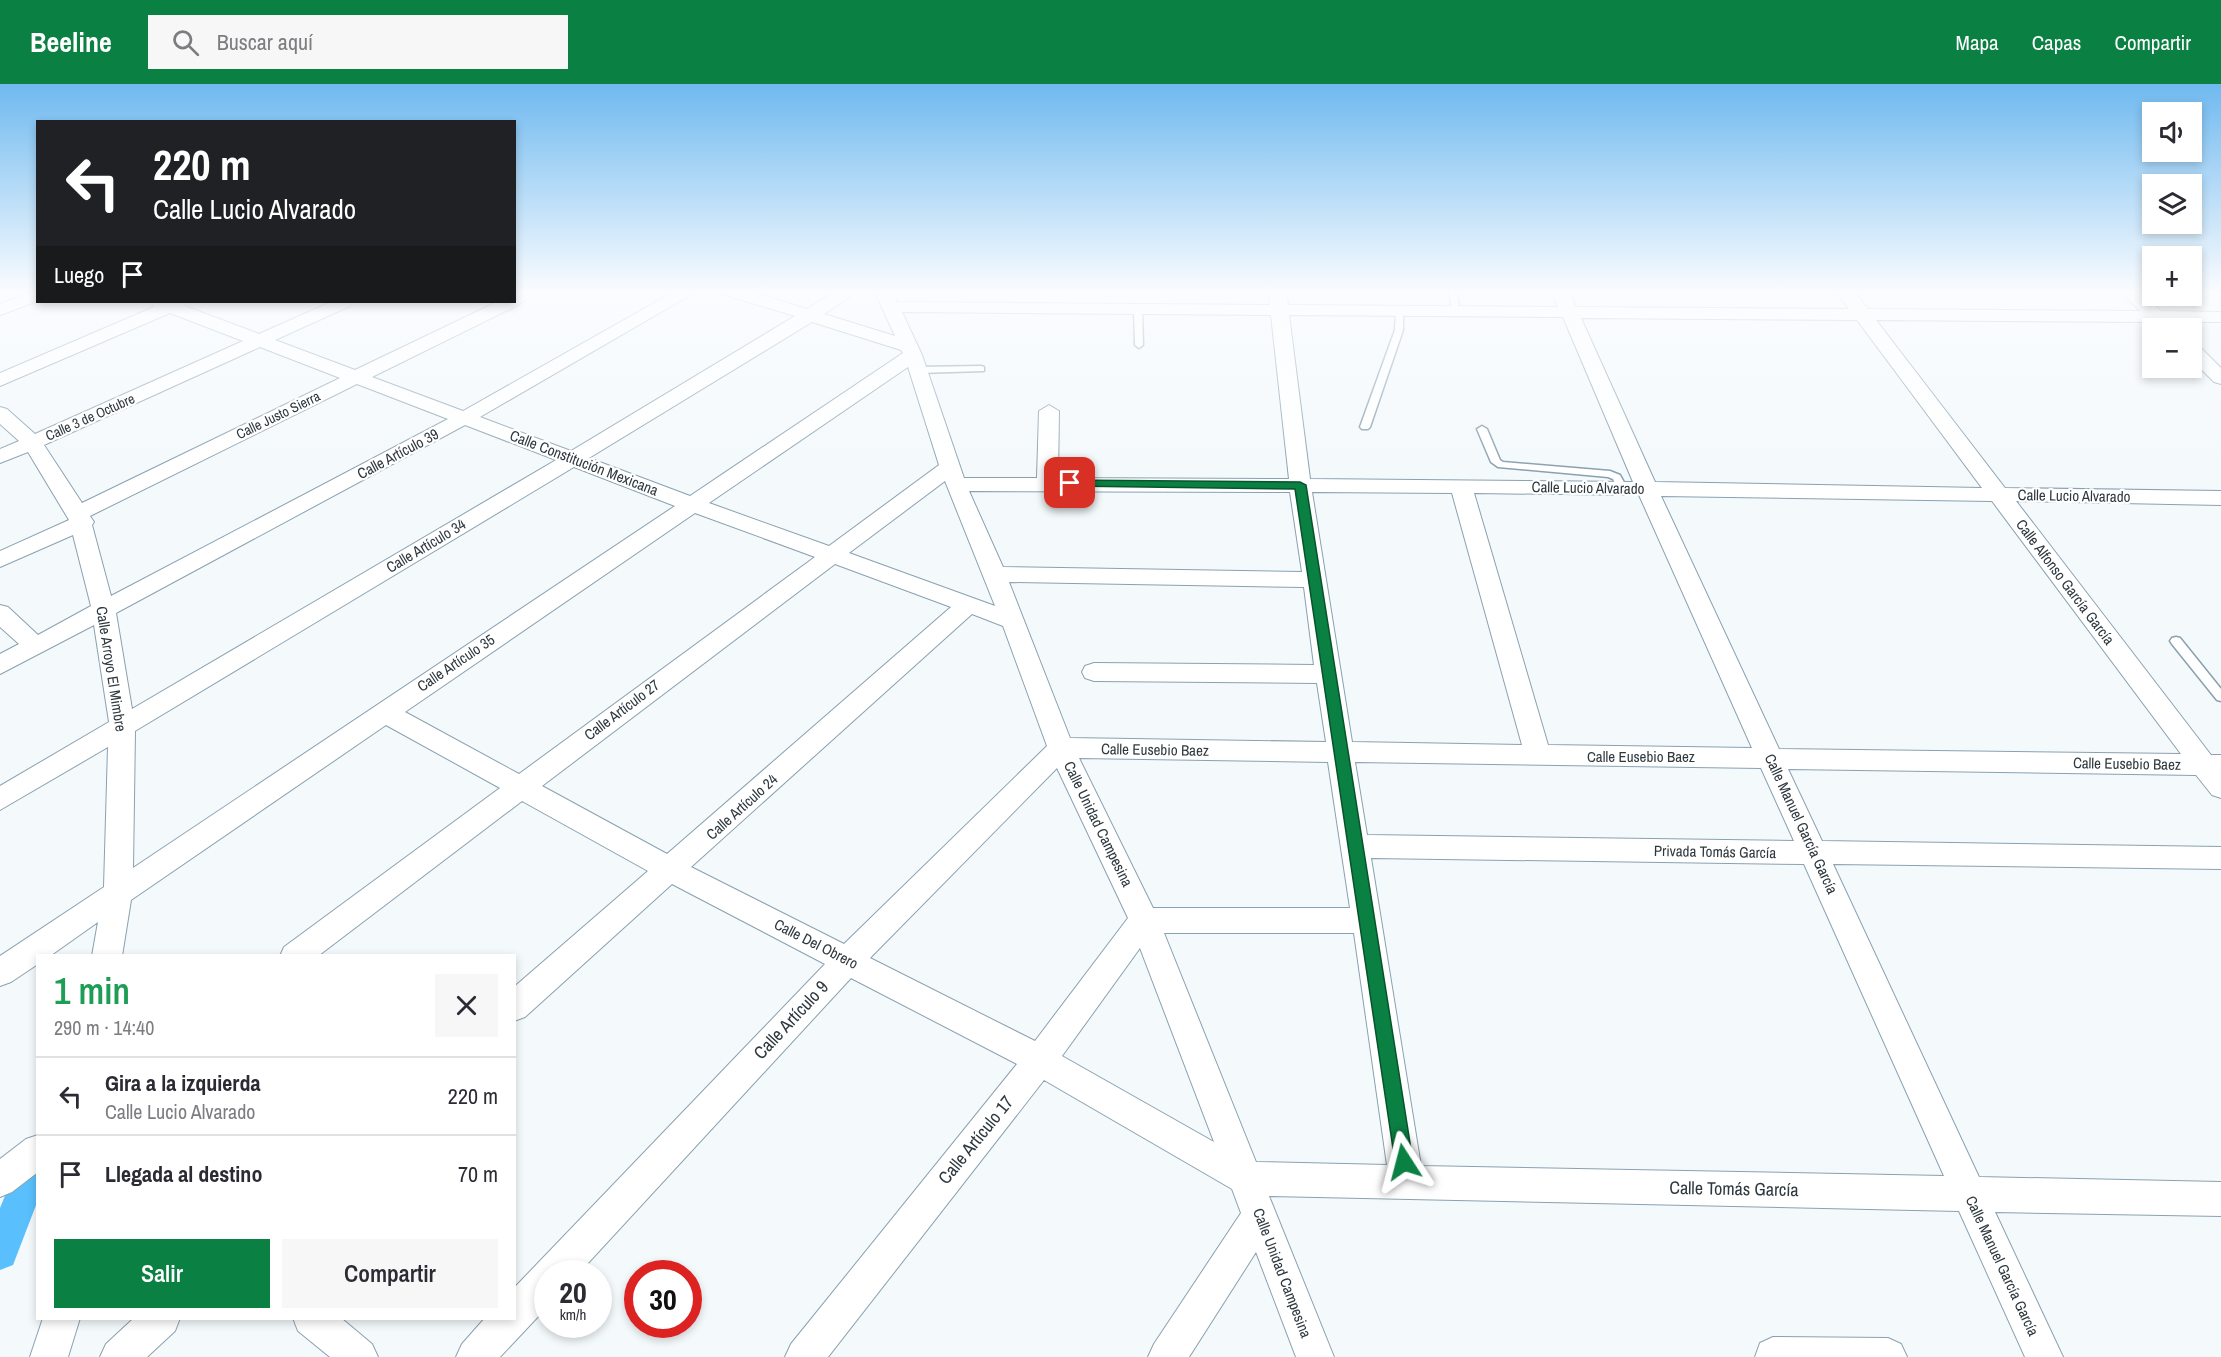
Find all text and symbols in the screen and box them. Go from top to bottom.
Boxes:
search box [148,15,568,69]
text: Beeline [30,23,112,61]
icon: search [169,26,202,59]
text: Buscar aquí [217,27,313,57]
text: Mapa [1956,28,1999,57]
text: Capas [2032,28,2081,57]
text: Compartir [2114,28,2191,57]
map controls [2142,102,2202,378]
button: sound [2142,102,2202,162]
text: 220 m [153,137,251,193]
icon: left [54,144,132,222]
button: layers [2142,174,2202,234]
text: Calle Lucio Alvarado [153,191,356,227]
button: + [2142,246,2202,306]
icon: arrive [116,258,149,291]
text: Luego [54,260,104,290]
button: − [2142,318,2202,378]
street label: Calle Justo Sierra [233,387,323,443]
street label: Calle 3 de Octubre [43,389,137,445]
street label: Calle Artículo 39 [353,423,442,484]
street label: Calle Constitución Mexicana [507,425,661,501]
pin [1044,457,1095,508]
icon: arrive [1053,466,1086,499]
street label: Calle Lucio Alvarado [1531,476,1645,499]
street label: Calle Lucio Alvarado [2017,484,2131,507]
street label: Calle Artículo 34 [382,513,470,578]
street label: Calle Alfonso García García [2011,514,2120,649]
street label: Calle Arroyo El Mimbre [91,605,132,733]
street label: Calle Artículo 35 [413,629,499,696]
street label: Calle Artículo 27 [580,674,664,745]
street label: Calle Eusebio Baez [1101,738,1209,761]
street label: Calle Eusebio Baez [1587,746,1695,767]
street label: Calle Manuel García García [1760,750,1843,897]
street label: Calle Eusebio Baez [2073,752,2181,775]
street label: Calle Unidad Campesina [1059,757,1138,890]
street label: Calle Artículo 24 [701,769,782,844]
street label: Privada Tomás García [1654,840,1776,863]
street label: Calle Del Obrero [771,913,862,974]
text: 1 min [54,967,130,1015]
button: close [435,974,498,1037]
street label: Calle Artículo 9 [748,975,834,1064]
text: 290 m · 14:40 [54,1014,154,1041]
text: Gira a la izquierda [105,1068,260,1098]
icon: left [54,1080,87,1113]
text: 220 m [448,1081,498,1111]
street label: Calle Artículo 17 [932,1090,1019,1189]
text: Calle Lucio Alvarado [105,1098,255,1125]
position arrow [1372,1130,1436,1194]
icon: arrive [54,1158,87,1191]
text: Llegada al destino [105,1159,262,1189]
text: 70 m [458,1159,498,1189]
street label: Calle Tomás García [1669,1175,1799,1202]
street label: Calle Manuel García García [1961,1192,2044,1339]
street label: Calle Unidad Campesina [1248,1205,1317,1341]
button: Salir [54,1239,270,1308]
button: Compartir [282,1239,498,1308]
speed limit sign: 30 [624,1260,702,1338]
text: 20 [559,1272,587,1312]
text: km/h [560,1304,586,1325]

